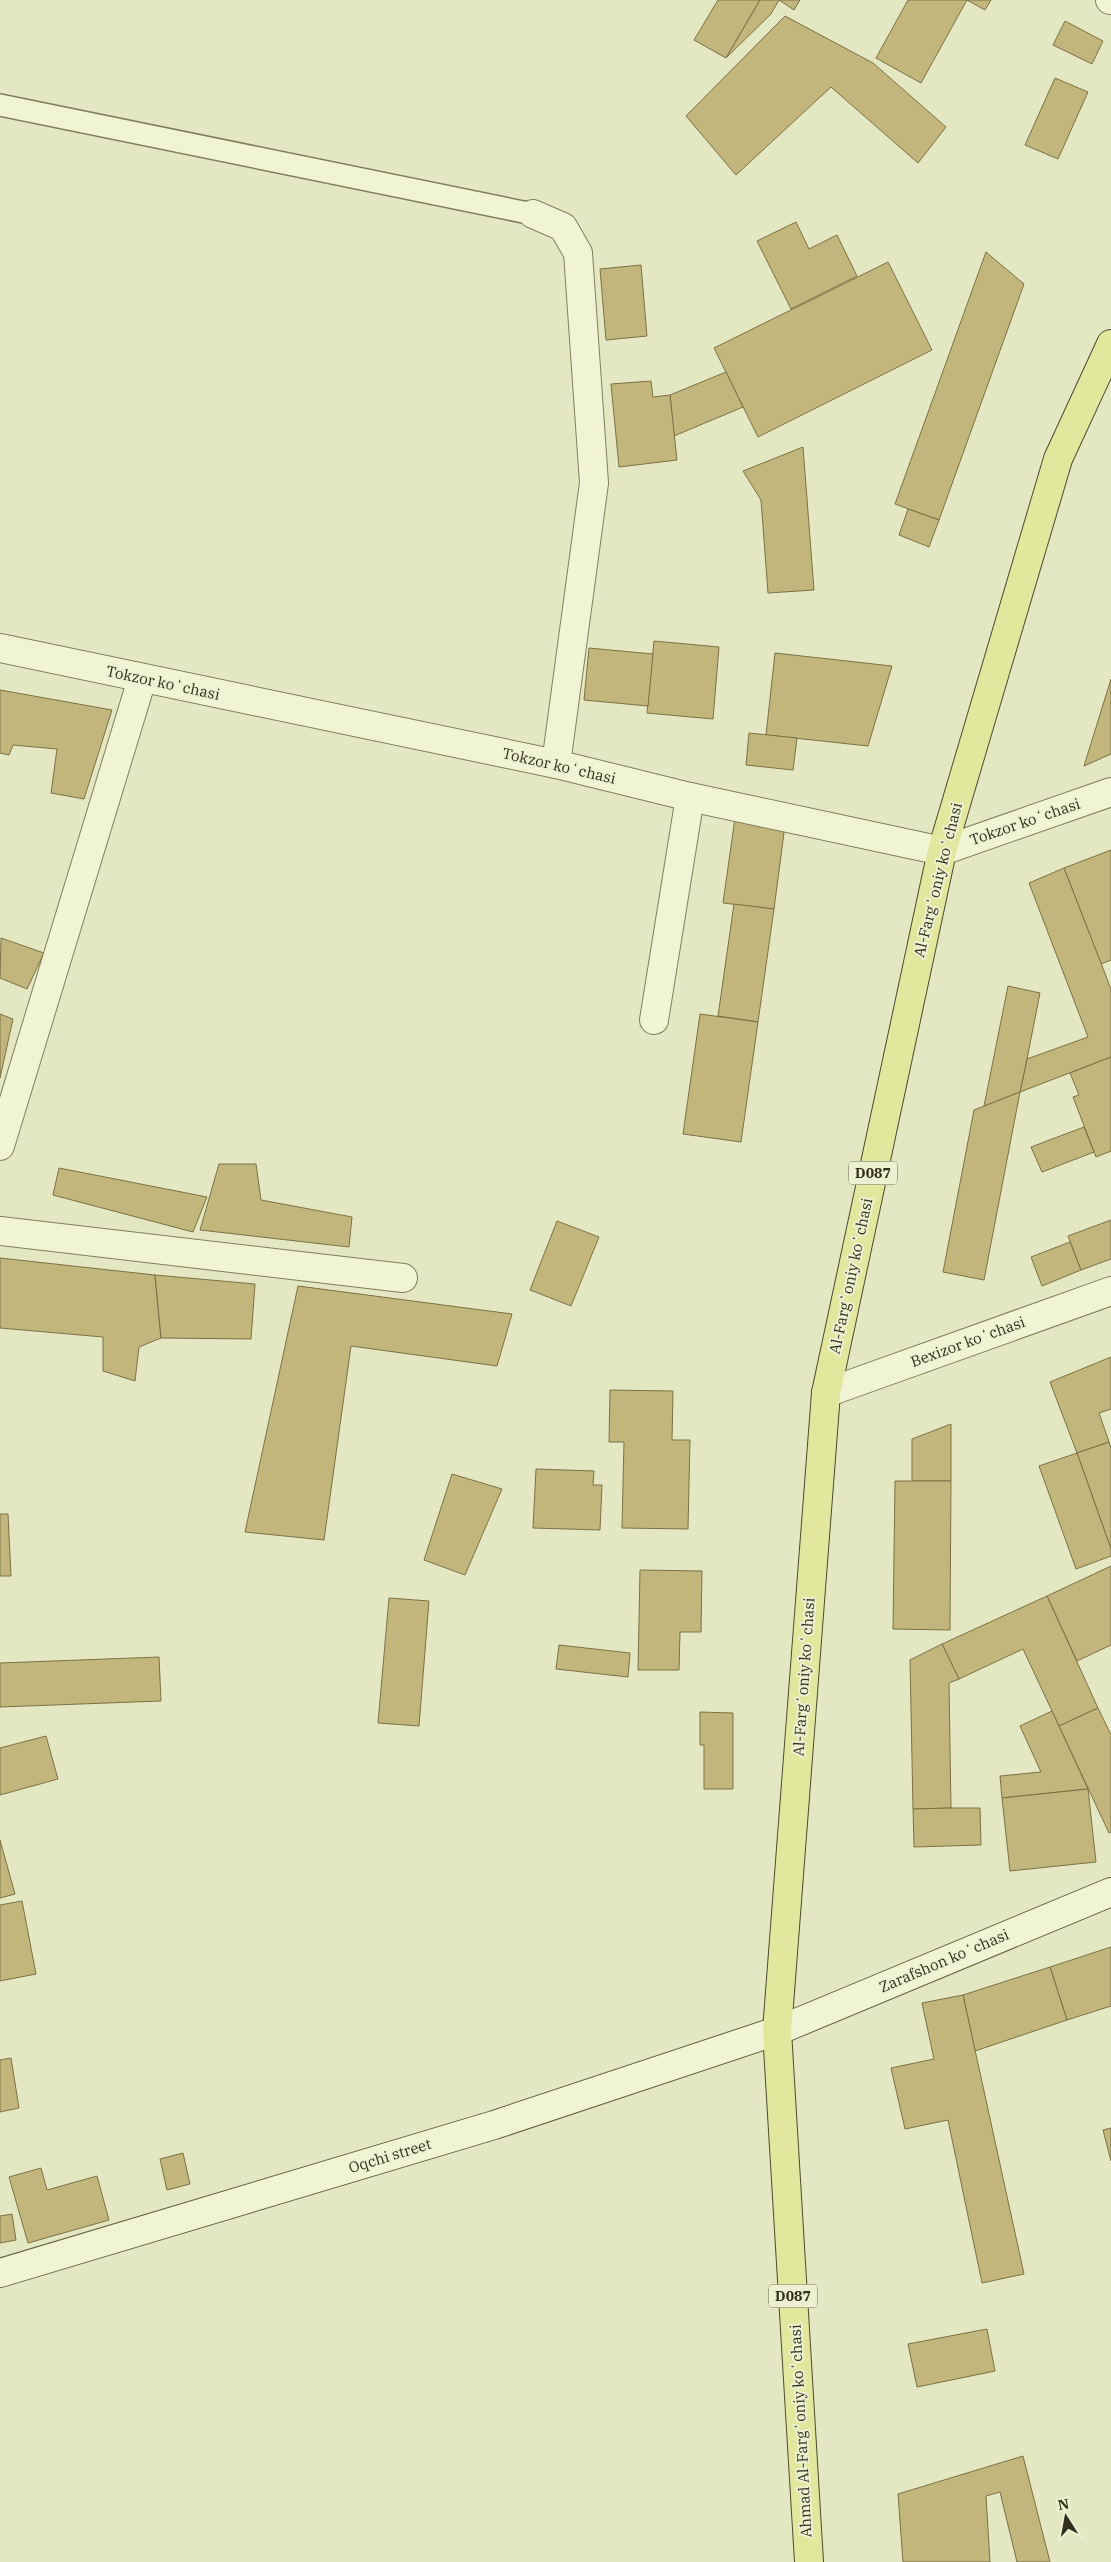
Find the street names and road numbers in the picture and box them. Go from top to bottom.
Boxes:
street label: Tokzor koʻchasi [105,661,222,704]
street label: Tokzor koʻchasi [501,743,618,788]
street label: Tokzor koʻchasi [967,794,1083,849]
street label: Al-Fargʻoniy koʻchasi [909,800,966,959]
road number: D087 [849,1162,897,1184]
street label: Al-Fargʻoniy koʻchasi [825,1196,876,1356]
street label: Bexizor koʻchasi [908,1312,1028,1371]
street label: Al-Fargʻoniy koʻchasi [788,1597,819,1757]
street label: Zarafshon koʻchasi [876,1924,1012,1996]
street label: Oqchi street [346,2134,434,2177]
road number: D087 [769,2284,817,2308]
street label: Ahmad Al-Fargʻoniy koʻchasi [785,2324,816,2538]

